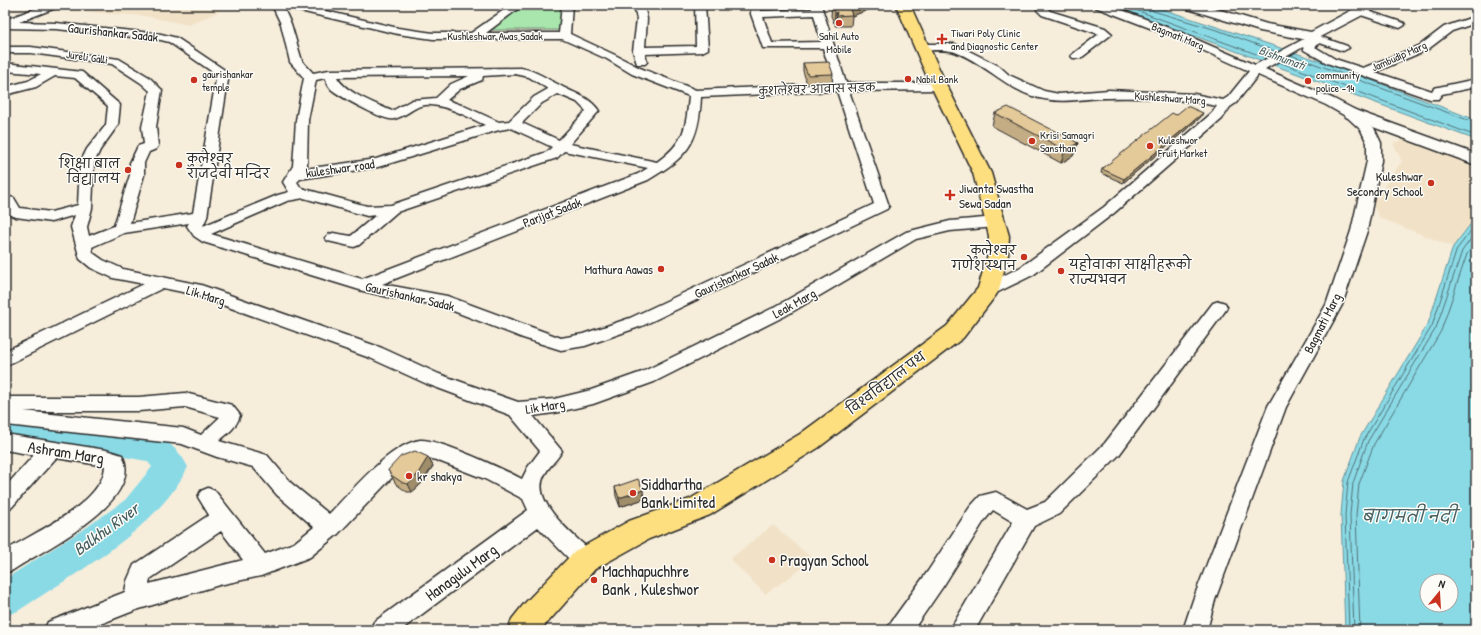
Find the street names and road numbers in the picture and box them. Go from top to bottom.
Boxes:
street label: Gaurishankar Sadak [67,18,160,46]
street label: Bagmati Marg [1150,19,1206,53]
street label: Kushleshwar Awas Sadak [447,29,543,43]
street label: Jambudip Marg [1369,38,1429,74]
street label: Jureli Galli [65,47,109,67]
street label: कुशलेश्वर आवास सडक [758,76,877,99]
street label: Kushleshwar Marg [1134,89,1206,107]
street label: kuleshwar road [304,154,376,182]
street label: Parijat Sadak [520,192,584,231]
street label: Gaurishankar Sadak [691,247,782,302]
street label: Gaurishankar Sadak [364,277,457,315]
street label: Lik Marg [184,281,228,309]
street label: Leak Marg [769,284,819,322]
street label: Bagmati Marg [1299,290,1345,356]
street label: विश्वविद्याल पथ [842,346,930,419]
street label: Lik Marg [524,394,566,418]
street label: Ashram Marg [26,435,106,469]
street label: Hanagulu Marg [420,538,502,606]

